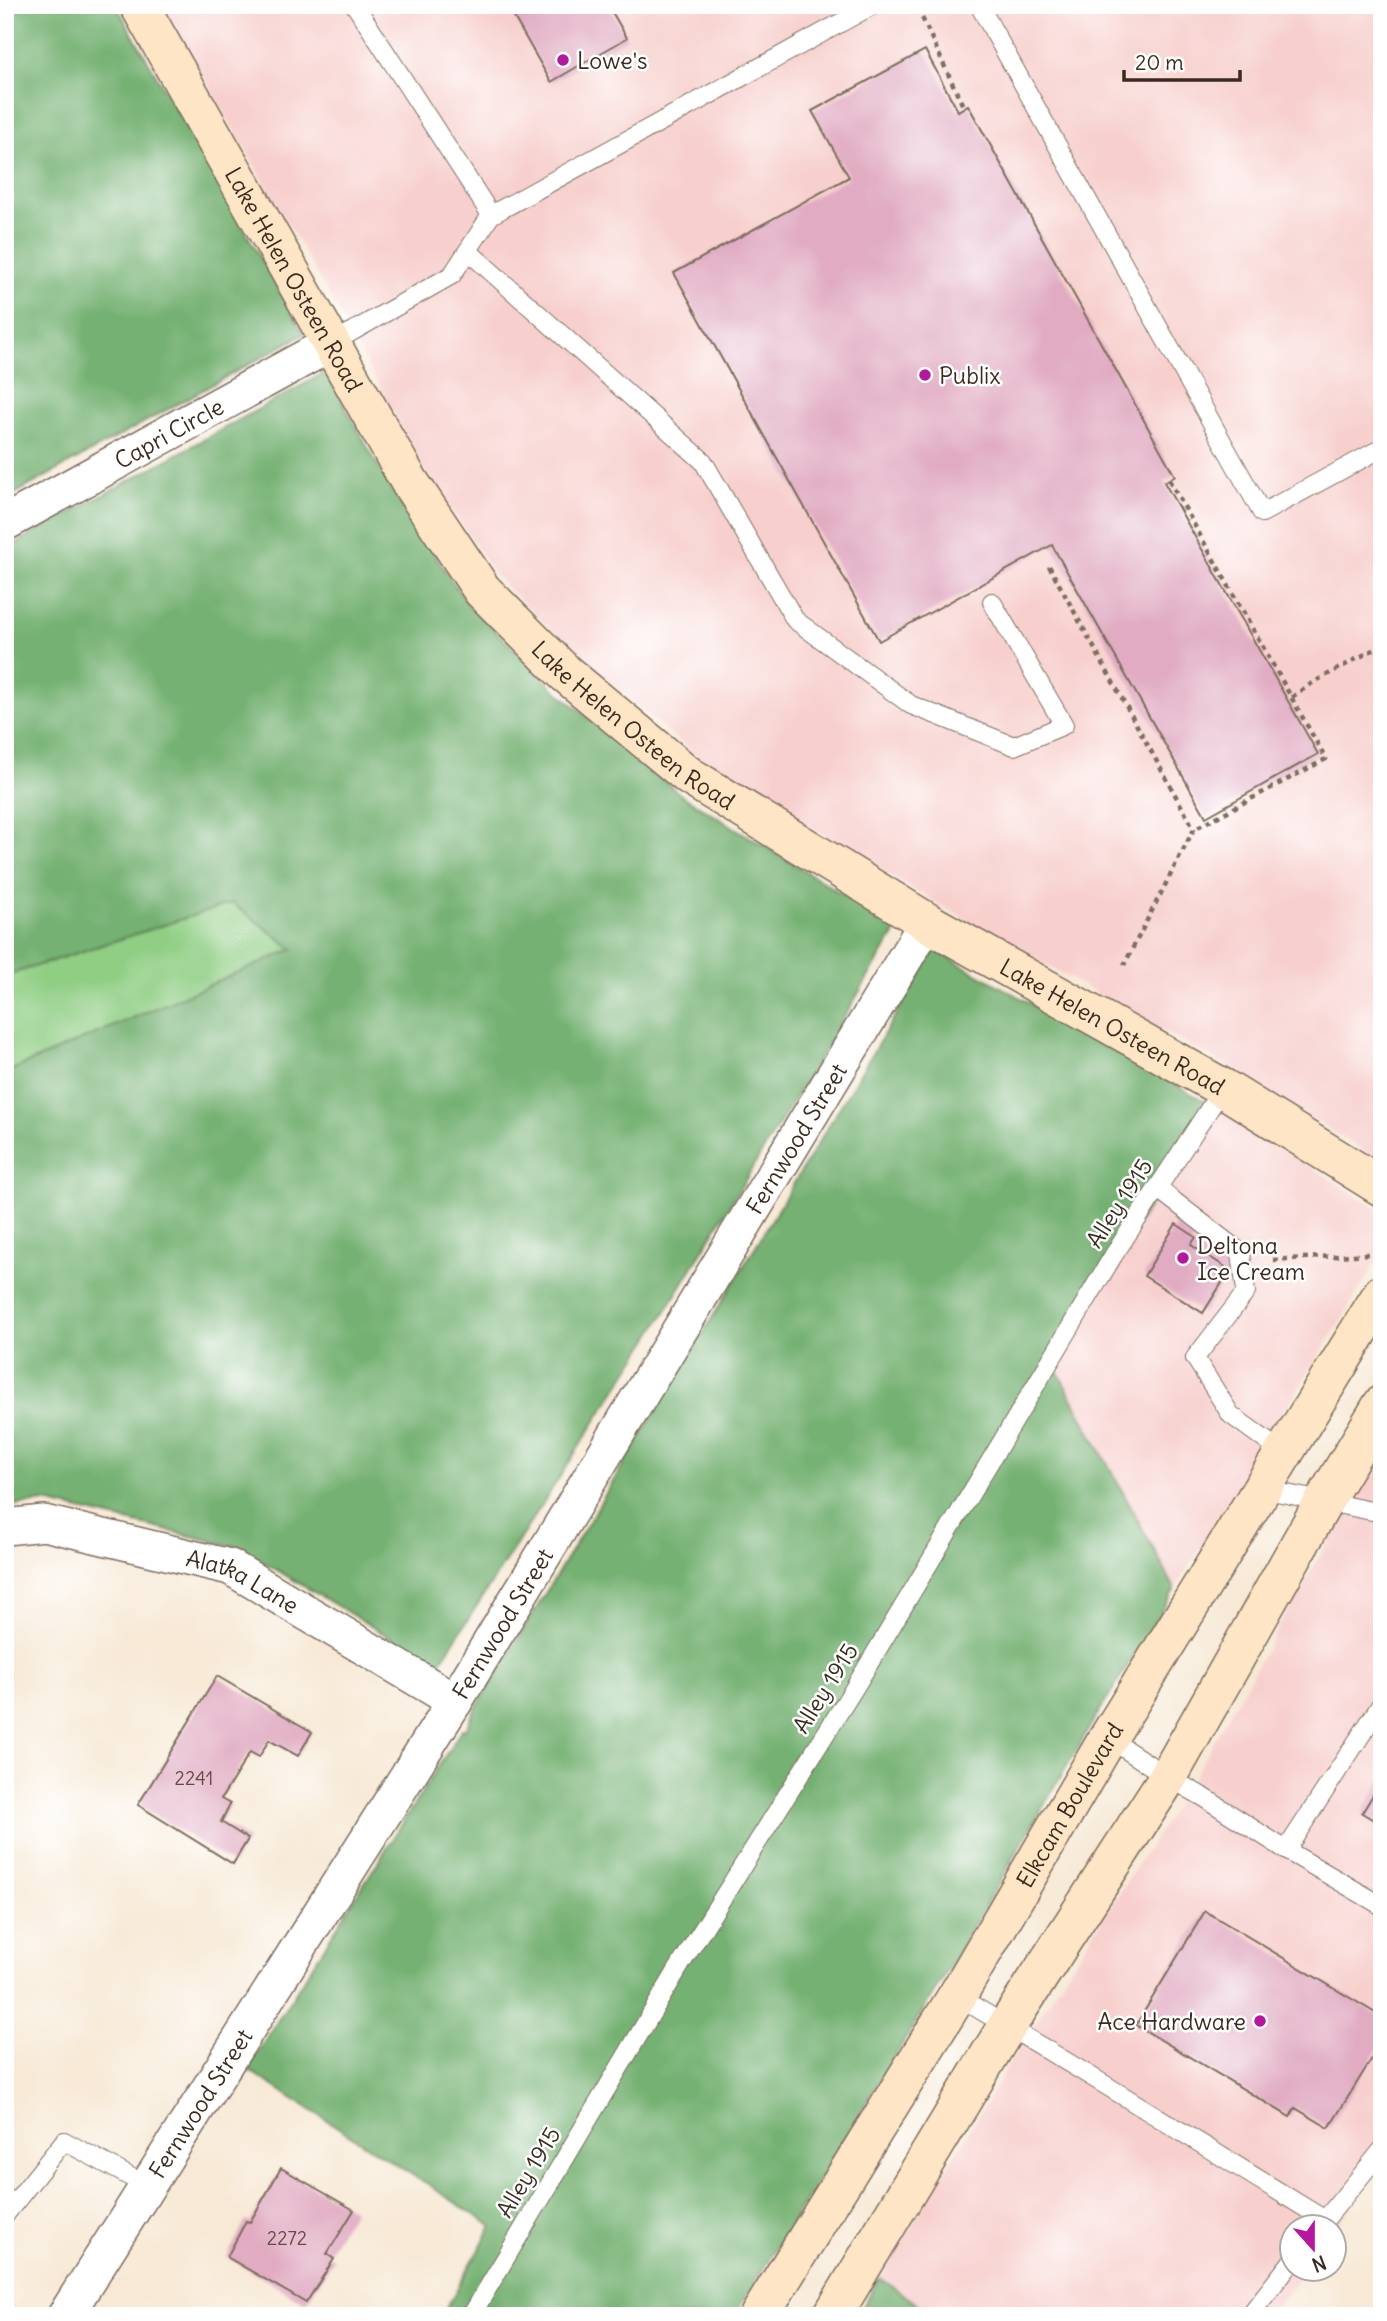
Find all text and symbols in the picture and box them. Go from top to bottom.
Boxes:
scale bar [1124,38,1240,82]
place label: Lowe's [577,46,647,75]
text: 20 m [1135,49,1184,76]
marker: Lowe's [555,52,571,68]
street label: Lake Helen Osteen Road [219,162,370,396]
place label: Publix [939,361,1001,390]
marker: Publix [917,367,933,383]
street label: Capri Circle [109,391,228,474]
street label: Lake Helen Osteen Road [526,634,741,815]
street label: Lake Helen Osteen Road [995,951,1230,1101]
street label: Fernwood Street [739,1058,853,1219]
street label: Alley 1915 [1079,1153,1159,1253]
place label: Deltona Ice Cream [1197,1231,1305,1286]
marker: Deltona Ice Cream [1175,1250,1191,1266]
street label: Fernwood Street [445,1542,559,1704]
street label: Alatka Lane [183,1543,304,1619]
street label: Alley 1915 [786,1638,864,1738]
street label: Elkcam Boulevard [1009,1717,1129,1892]
house number: 2241 [175,1766,213,1790]
place label: Ace Hardware [1097,2007,1246,2036]
marker: Ace Hardware [1252,2013,1268,2029]
street label: Fernwood Street [142,2023,258,2183]
street label: Alley 1915 [490,2121,566,2223]
north arrow [1278,2212,1348,2282]
house number: 2272 [267,2226,307,2250]
text: N [1309,2250,1330,2277]

